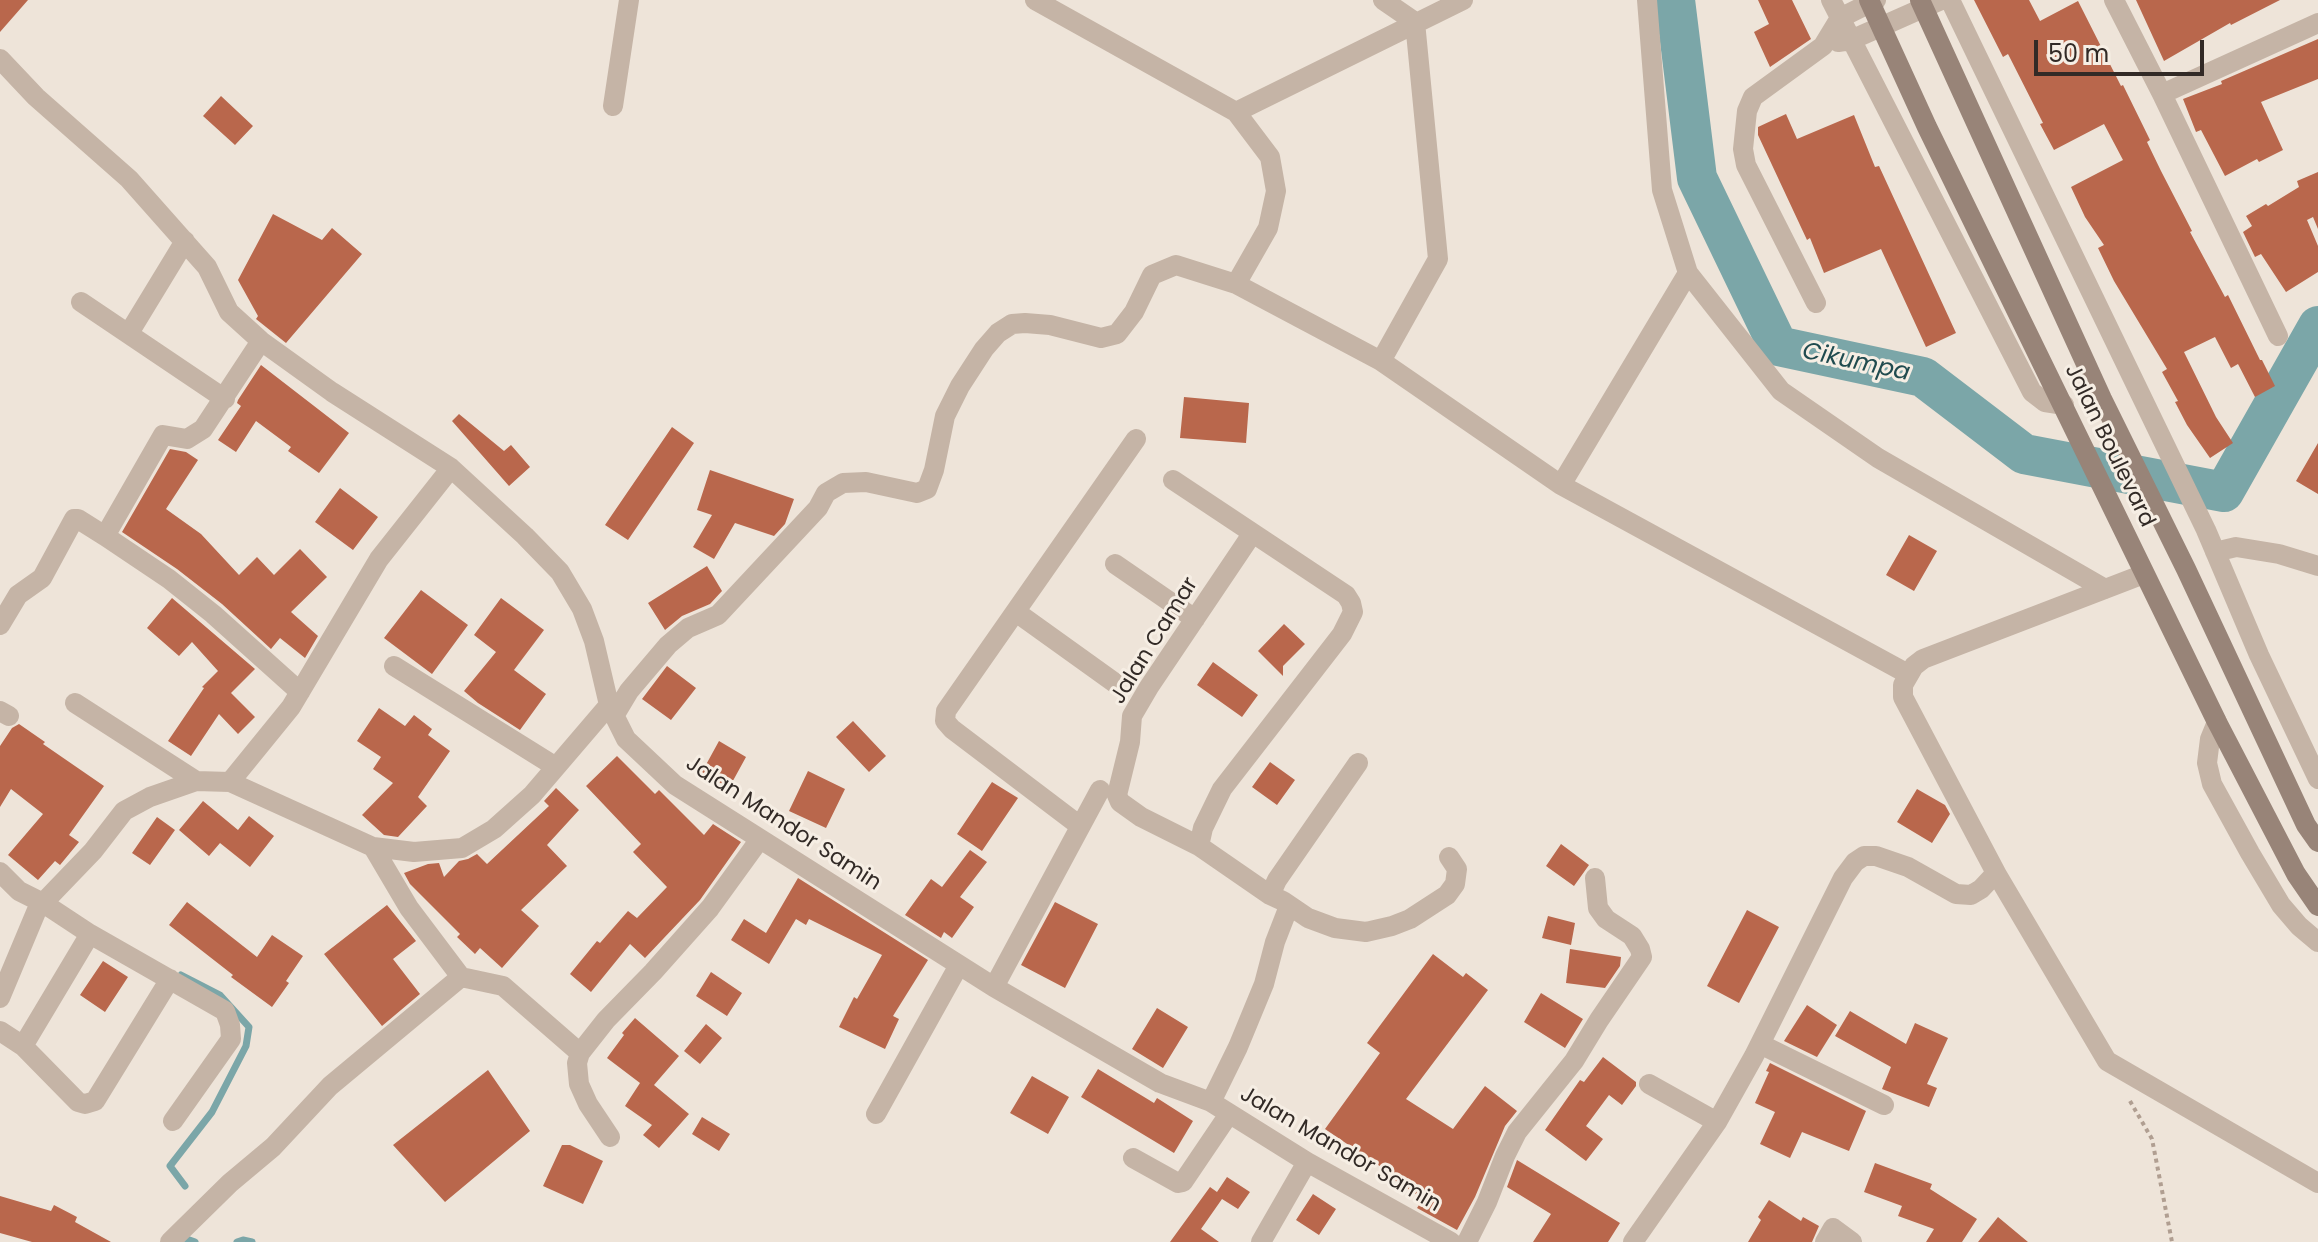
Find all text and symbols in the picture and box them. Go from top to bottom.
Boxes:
scale bar [2038,24,2208,74]
text: 50 m [2048,37,2109,70]
water label: Cikumpa [1800,338,1912,388]
street label: Jalan Boulevard [2058,360,2160,532]
street label: Jalan Camar [1106,573,1204,709]
street label: Jalan Mandor Samin [680,751,886,897]
street label: Jalan Mandor Samin [1235,1082,1445,1218]

